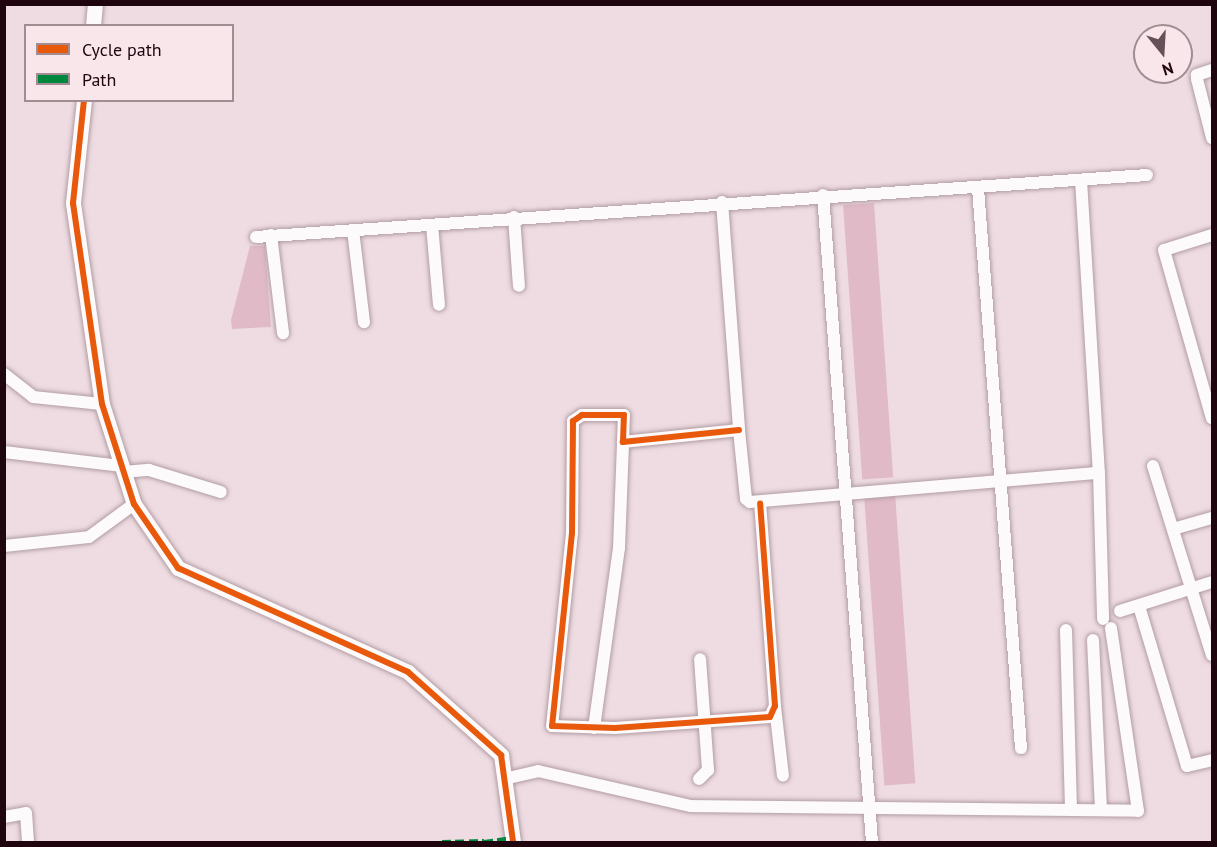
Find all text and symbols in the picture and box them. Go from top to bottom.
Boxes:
legend [24,24,234,102]
north arrow [1133,24,1193,84]
text: Cycle path [82,38,162,61]
text: N [1160,58,1176,80]
text: Path [82,68,116,91]

